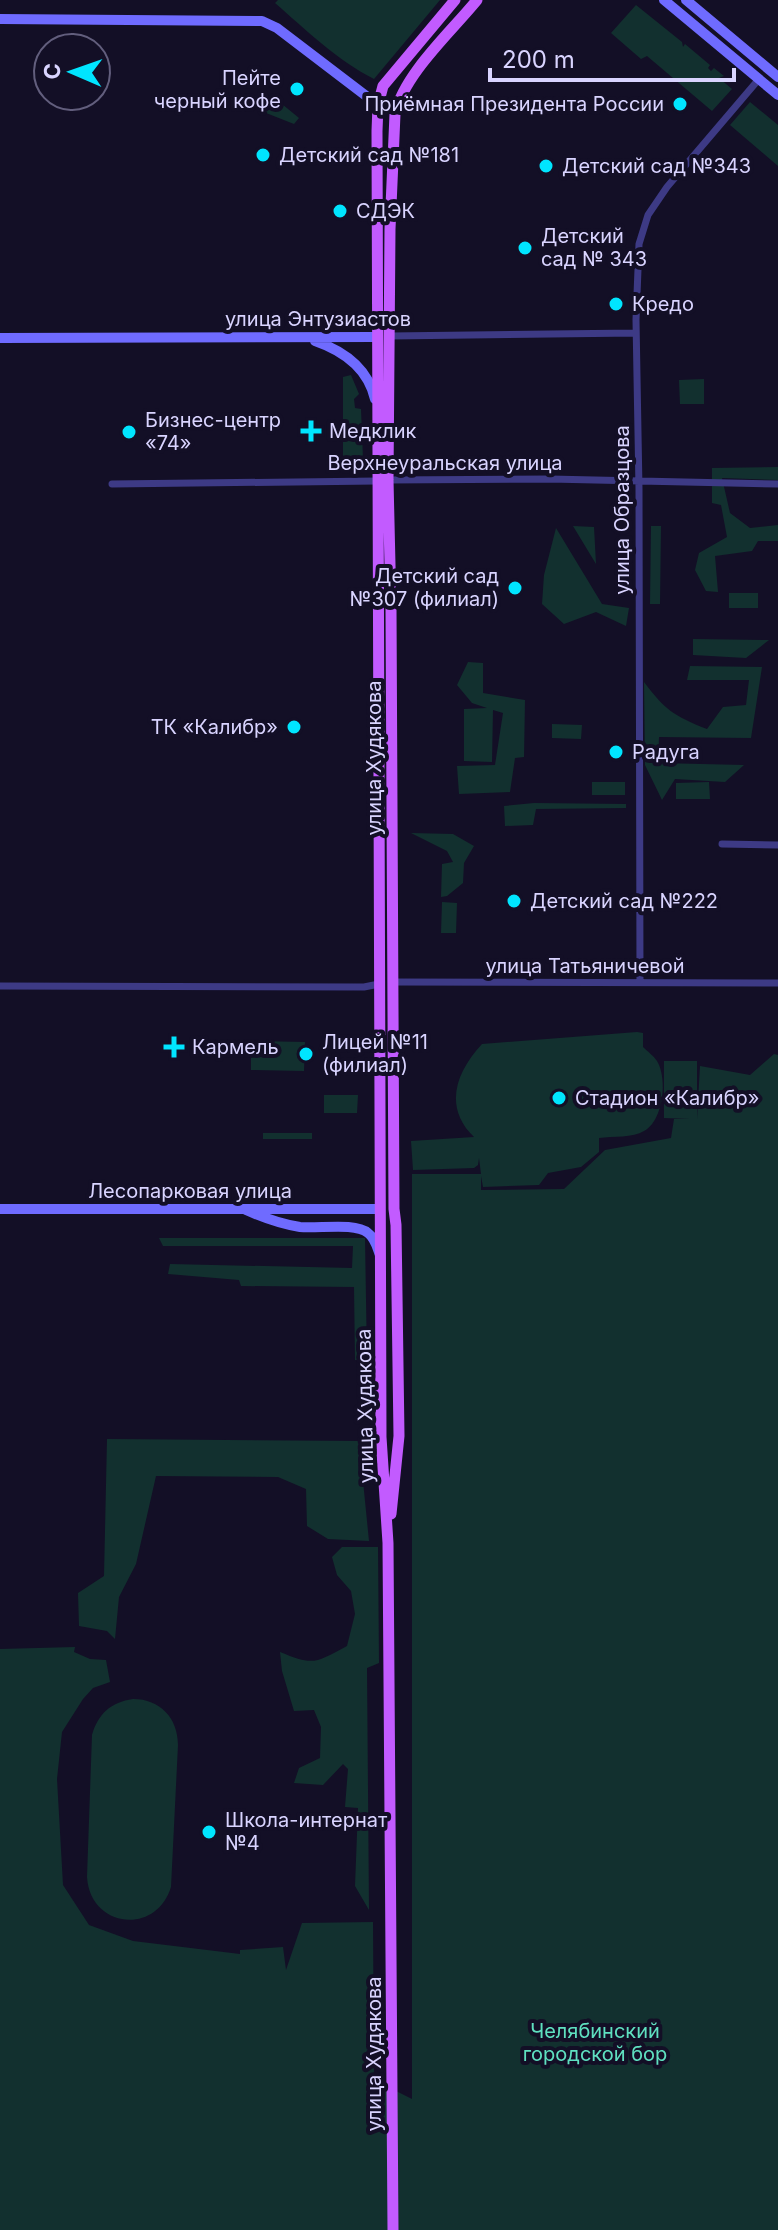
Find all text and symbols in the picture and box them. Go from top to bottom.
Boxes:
north arrow [32,32,112,112]
scale bar [490,32,734,82]
text: 200 m [502,45,575,74]
text: С [39,63,65,80]
place label: Пейте черный кофе [154,66,281,113]
marker: Пейте черный кофе [288,80,306,98]
place label: Приёмная Президента России [364,92,664,116]
marker: Приёмная Президента России [671,95,689,113]
place label: Детский сад №181 [279,143,459,167]
marker: Детский сад №181 [254,146,272,164]
place label: Детский сад №343 [562,154,751,178]
marker: Детский сад №343 [537,157,555,175]
place label: СДЭК [356,199,415,223]
marker: СДЭК [331,202,349,220]
place label: Детский сад № 343 [541,224,647,271]
marker: Детский сад № 343 [516,239,534,257]
place label: Кредо [632,292,694,316]
marker: Кредо [607,295,625,313]
street label: улица Энтузиастов [225,307,411,331]
place label: Бизнес-центр «74» [145,408,281,455]
place label: Медклик [329,419,416,443]
marker: Медклик [300,420,322,442]
marker: Бизнес-центр «74» [120,423,138,441]
street label: улица Образцова [610,425,634,595]
street label: Верхнеуральская улица [327,451,563,475]
place label: Детский сад №307 (филиал) [350,564,499,611]
marker: Детский сад №307 (филиал) [506,579,524,597]
street label: улица Худякова [362,681,386,836]
place label: ТК «Калибр» [151,715,278,739]
marker: ТК «Калибр» [285,718,303,736]
place label: Радуга [632,740,700,764]
marker: Радуга [607,743,625,761]
place label: Детский сад №222 [530,889,718,913]
marker: Детский сад №222 [505,892,523,910]
street label: улица Татьяничевой [485,954,685,978]
place label: Лицей №11 (филиал) [322,1030,428,1077]
place label: Кармель [192,1035,279,1059]
marker: Кармель [163,1036,185,1058]
marker: Лицей №11 (филиал) [297,1045,315,1063]
place label: Стадион «Калибр» [575,1086,759,1110]
marker: Стадион «Калибр» [550,1089,568,1107]
street label: Лесопарковая улица [88,1179,292,1203]
street label: улица Худякова [352,1328,378,1484]
place label: Школа-интернат №4 [225,1808,388,1855]
marker: Школа-интернат №4 [200,1823,218,1841]
street label: улица Худякова [362,1977,386,2132]
park label: Челябинский городской бор [523,2019,667,2066]

